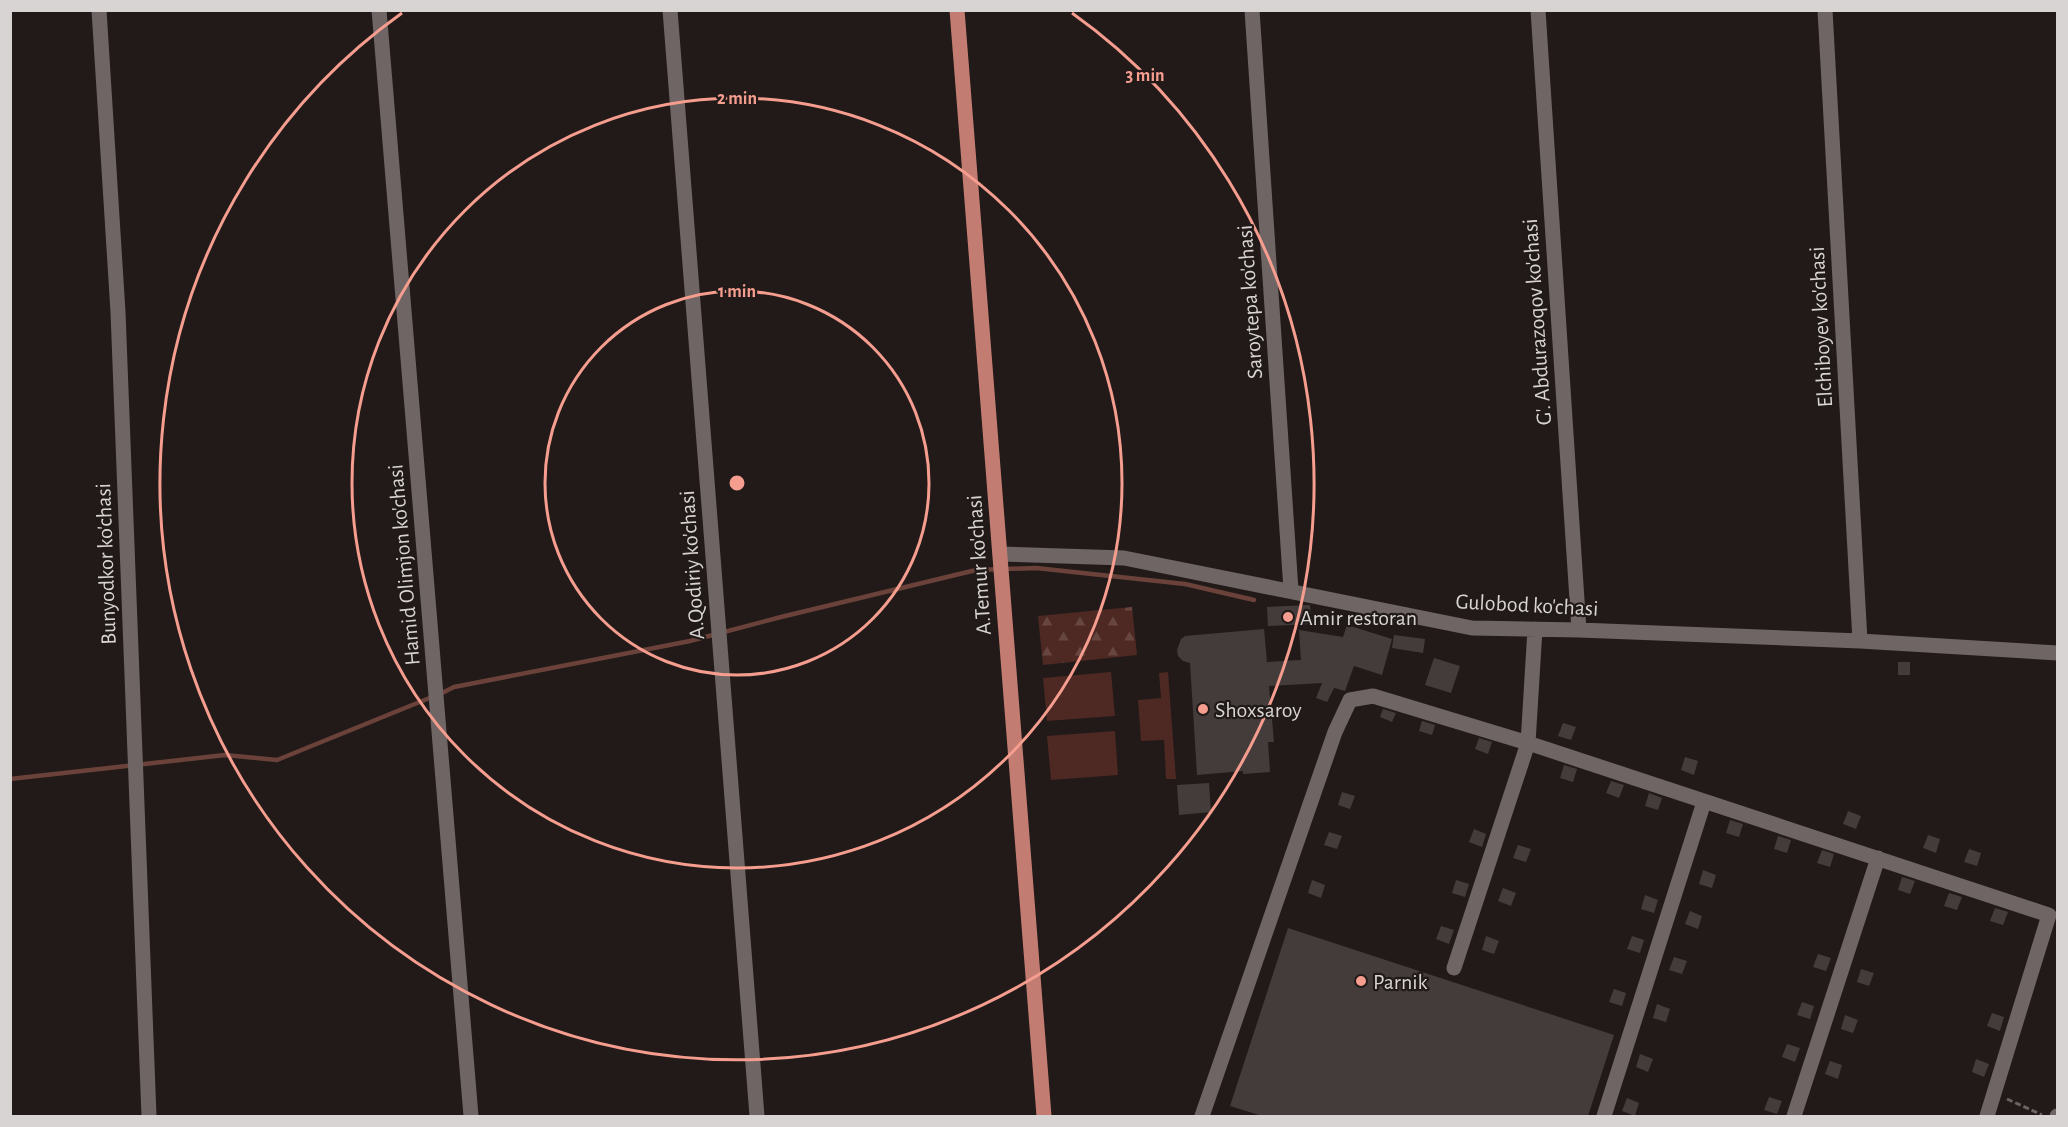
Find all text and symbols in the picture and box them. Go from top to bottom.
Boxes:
text: 3 min [1125,67,1165,85]
text: 2 min [717,90,757,108]
street label: G'. Abdurazoqov ko'chasi [1519,218,1555,426]
street label: Saroytepa ko'chasi [1234,224,1266,380]
street label: Elchiboyev ko'chasi [1806,246,1836,408]
text: 1 min [718,283,756,301]
street label: Hamid Olimjon ko'chasi [384,463,424,666]
centre of rings [727,473,747,493]
street label: Bunyodkor ko'chasi [92,483,120,645]
street label: A.Qodiriy ko'chasi [676,490,708,640]
street label: A.Temur ko'chasi [963,494,995,636]
street label: Gulobod ko'chasi [1455,590,1599,620]
place label: Amir restoran [1300,607,1417,629]
marker: Amir restoran [1281,610,1295,624]
place label: Shoxsaroy [1215,699,1302,721]
marker: Shoxsaroy [1196,702,1210,716]
place label: Parnik [1373,971,1428,993]
marker: Parnik [1354,974,1368,988]

